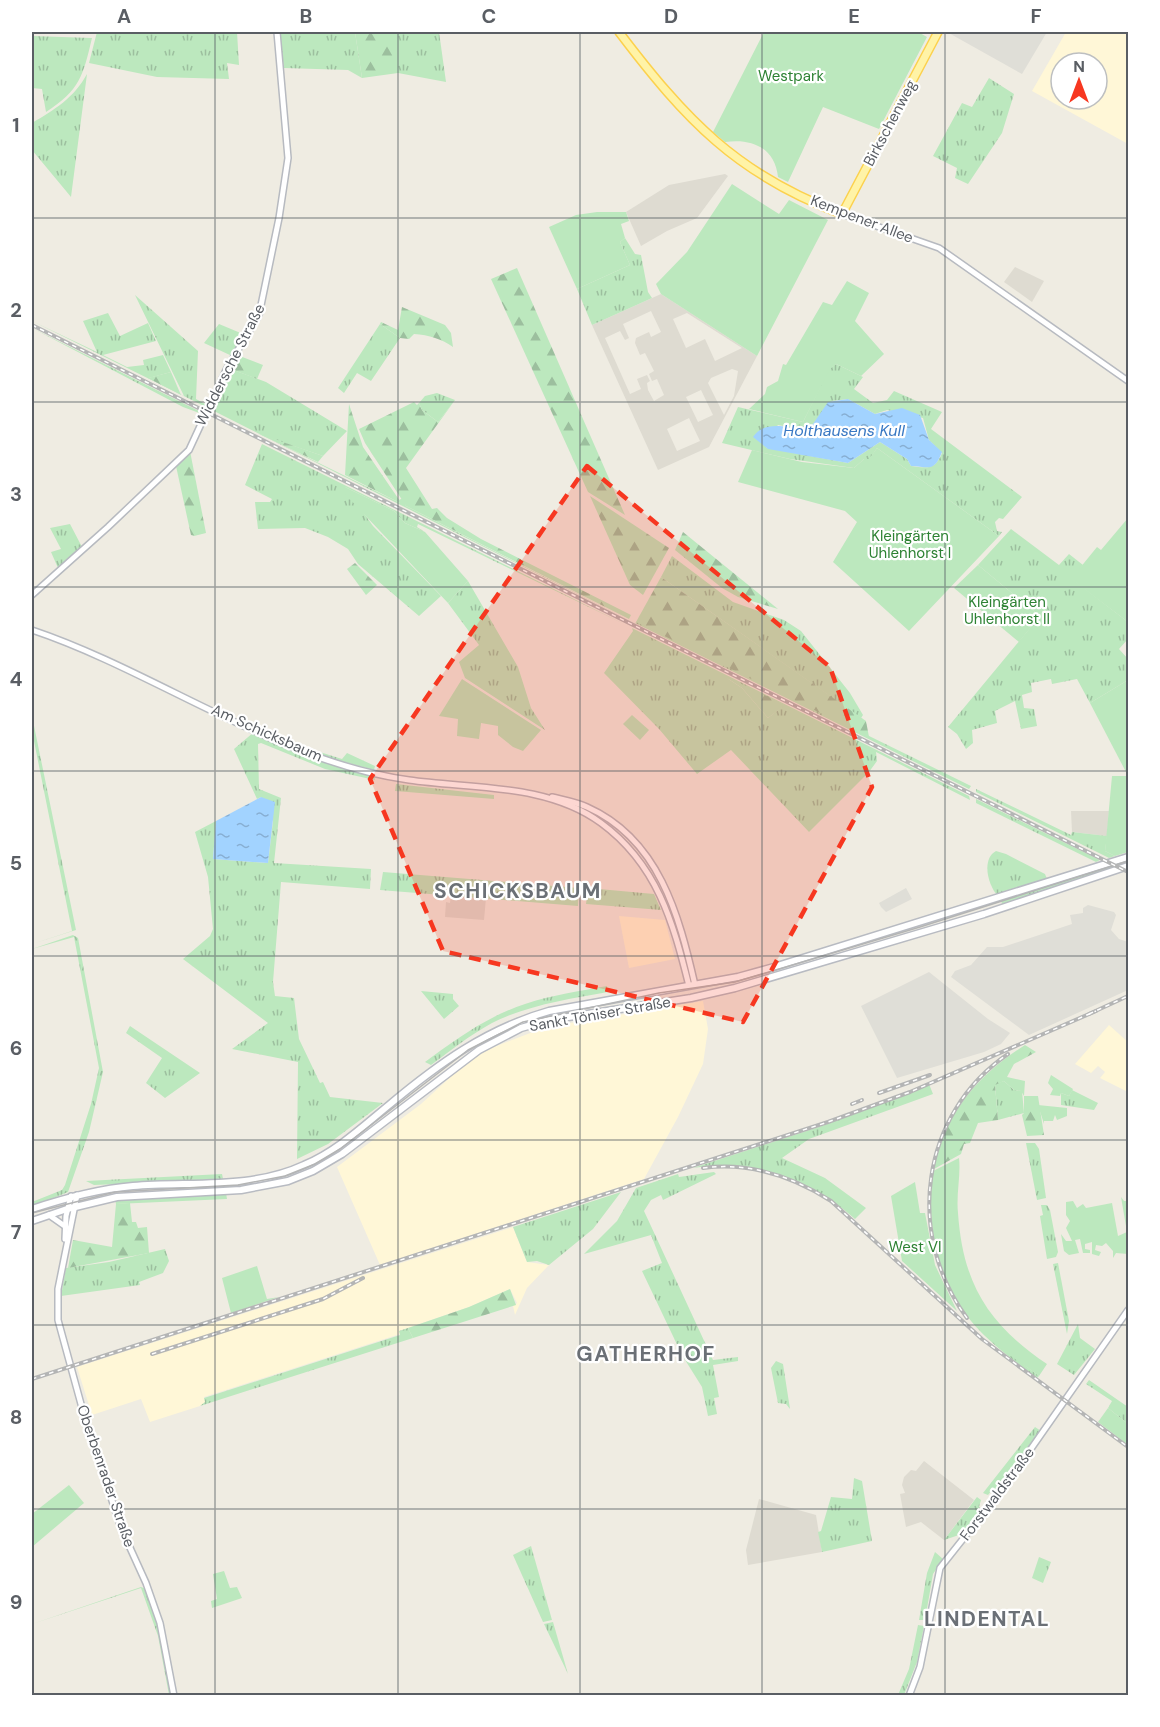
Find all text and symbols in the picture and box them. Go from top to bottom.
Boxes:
text: A [117,3,131,29]
text: B [300,3,312,29]
text: C [482,3,496,29]
text: D [664,3,678,29]
text: E [848,3,860,29]
text: F [1030,3,1042,29]
north arrow [1049,51,1109,111]
text: N [1073,56,1085,77]
park label: Westpark [758,66,824,86]
street label: Birkschenweg [859,76,921,170]
text: 1 [12,112,20,138]
street label: Kempener Allee [808,190,916,248]
text: 2 [10,297,22,323]
street label: Widdersche Straße [190,300,270,430]
water label: Holthausens Kull [783,420,905,441]
text: 3 [10,481,22,507]
park label: Kleingärten Uhlenhorst I [869,526,951,563]
park label: Kleingärten Uhlenhorst II [964,592,1050,629]
text: 4 [10,666,23,692]
street label: Am Schicksbaum [208,700,326,766]
text: 5 [10,850,22,876]
district label: SCHICKSBAUM [434,877,602,905]
street label: Sankt Töniser Straße [528,992,672,1036]
text: 6 [10,1035,22,1061]
text: 7 [11,1219,22,1245]
park label: West VI [889,1237,941,1257]
district label: GATHERHOF [576,1340,716,1368]
street label: Oberbenrader Straße [72,1402,140,1550]
text: 8 [10,1404,22,1430]
street label: Forstwaldstraße [955,1443,1039,1545]
text: 9 [10,1589,22,1615]
district label: LINDENTAL [924,1605,1050,1633]

